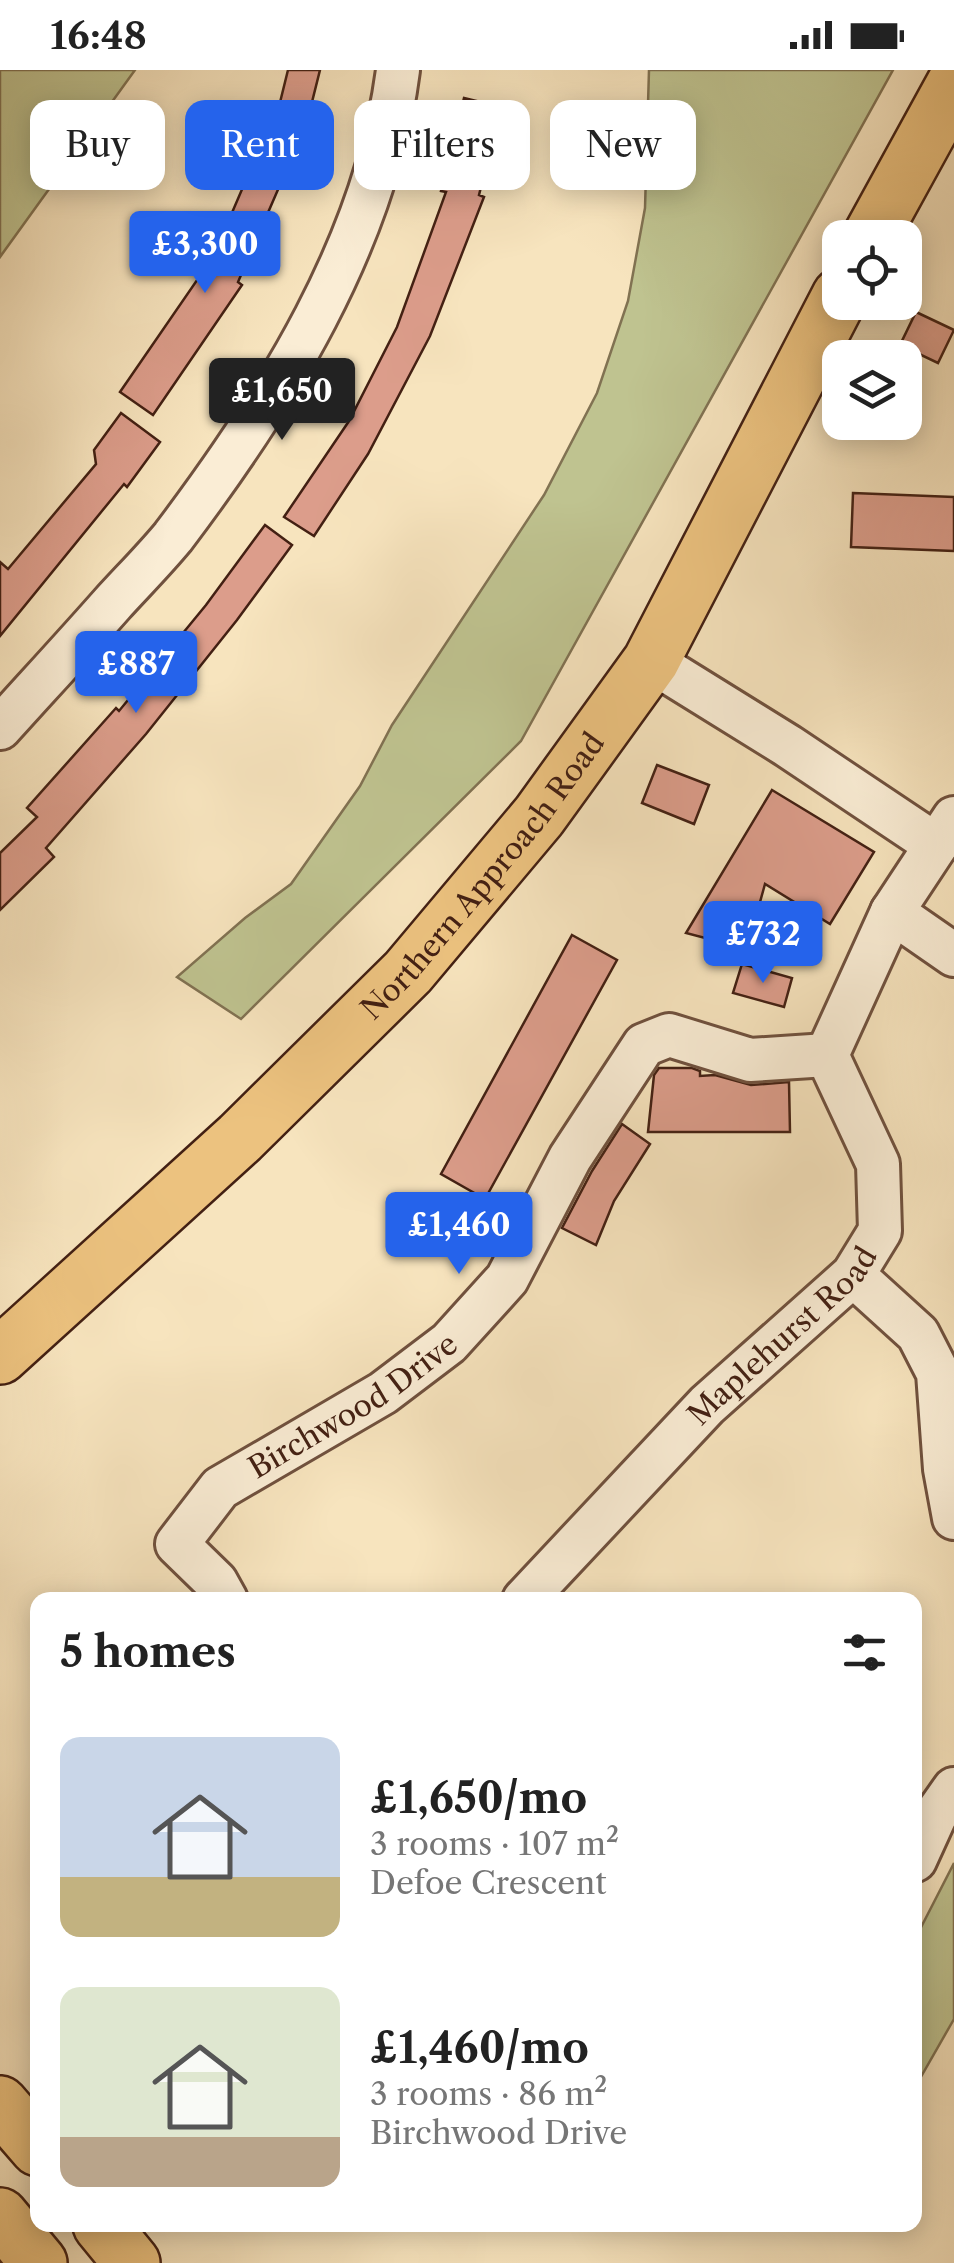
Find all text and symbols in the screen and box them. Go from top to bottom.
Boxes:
text: 16:48 [50,12,147,59]
chip: Buy [30,100,165,190]
chip: Rent [185,100,334,190]
chip: Filters [354,100,530,190]
chip: New [550,100,696,190]
pin: £3,300 [124,211,286,296]
map controls [822,220,922,440]
button: locate [822,220,922,320]
text: £3,300 [151,224,259,263]
button: layers [822,340,922,440]
pin: £1,650 [201,358,363,443]
text: £1,650 [231,371,333,410]
pin: £887 [77,631,195,716]
text: £887 [97,644,175,683]
street label: Northern Approach Road [353,725,612,1027]
pin: £732 [704,901,822,986]
text: £732 [725,914,801,953]
pin: £1,460 [378,1192,540,1277]
text: £1,460 [407,1205,511,1244]
street label: Maplehurst Road [680,1240,884,1432]
street label: Birchwood Drive [242,1325,465,1486]
icon: filters [837,1625,892,1680]
text: 5 homes [60,1626,236,1678]
text: £1,650/mo [370,1772,587,1824]
icon: home [140,1777,260,1897]
text: 3 rooms · 107 m² [370,1824,619,1863]
text: Defoe Crescent [370,1863,607,1902]
text: £1,460/mo [370,2022,589,2074]
icon: home [140,2027,260,2147]
text: 3 rooms · 86 m² [370,2074,607,2113]
text: Birchwood Drive [370,2113,627,2152]

